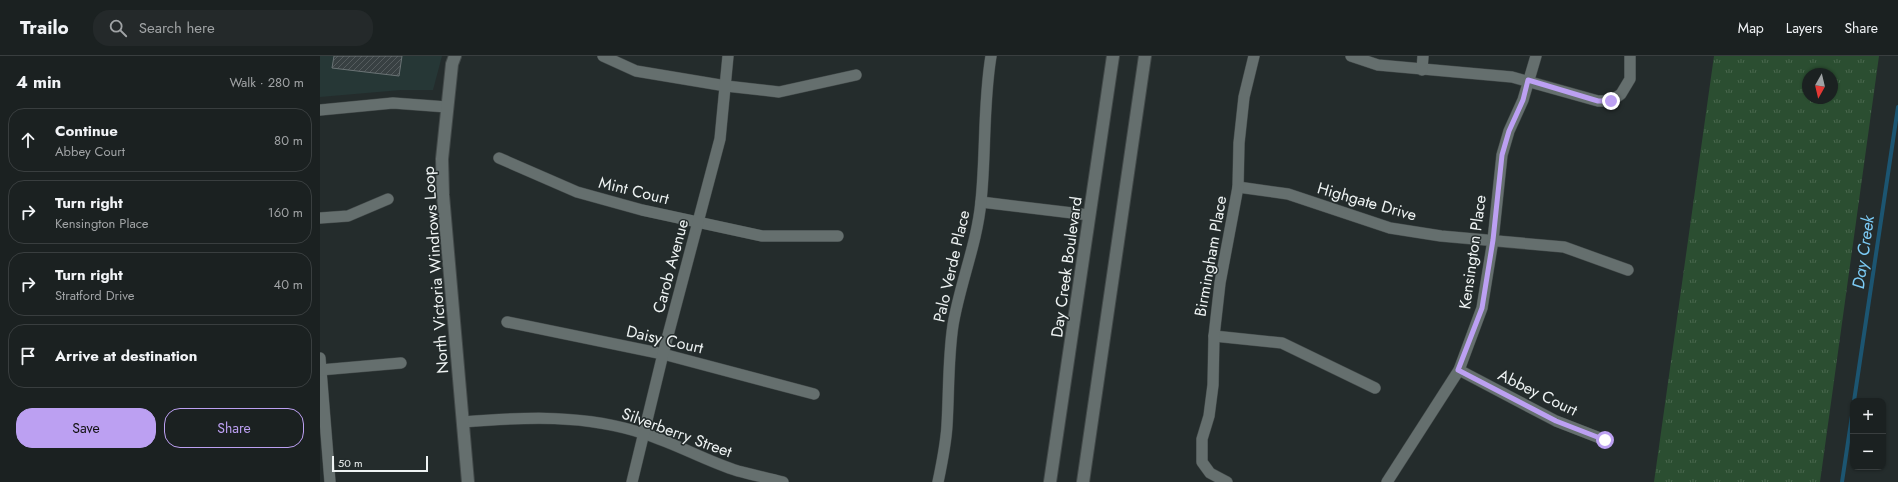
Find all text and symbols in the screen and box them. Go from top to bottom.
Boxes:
search box [93,10,373,46]
text: Trailo [20,14,69,41]
icon: search [107,17,129,39]
text: Search here [139,17,215,39]
text: Map [1738,18,1764,38]
text: Layers [1786,18,1822,38]
text: Share [1844,18,1878,38]
north arrow [1802,68,1838,104]
text: 4 min [16,70,61,94]
text: Walk · 280 m [229,73,304,92]
route end [1602,92,1620,110]
text: Continue [55,120,118,142]
icon: ahead [17,129,39,151]
text: 80 m [274,131,303,150]
text: Abbey Court [55,142,125,161]
street label: North Victoria Windrows Loop [417,165,454,374]
street label: Mint Court [596,171,672,210]
street label: Highgate Drive [1314,176,1419,227]
text: Turn right [55,192,123,214]
street label: Kensington Place [1453,193,1492,311]
street label: Birmingham Place [1189,194,1232,318]
street label: Day Creek Boulevard [1045,195,1088,339]
icon: right [17,201,39,223]
text: 160 m [268,203,303,222]
street label: Palo Verde Place [927,208,976,324]
water label: Day Creek [1846,213,1880,290]
text: Kensington Place [55,214,149,233]
street label: Carob Avenue [647,217,694,316]
text: Turn right [55,264,123,286]
icon: right [17,273,39,295]
text: 40 m [274,275,303,294]
text: Stratford Drive [55,286,135,305]
street label: Daisy Court [624,319,706,360]
icon: arrive [17,345,39,367]
text: Arrive at destination [55,345,197,367]
street label: Abbey Court [1494,363,1582,422]
map controls [1850,398,1886,470]
button: + [1850,398,1886,434]
street label: Silverberry Street [618,402,735,463]
button: Save [16,408,156,448]
button: Share [164,408,304,448]
route start [1596,431,1614,449]
button: − [1850,434,1886,470]
scale bar [332,454,428,473]
text: 50 m [338,455,363,471]

